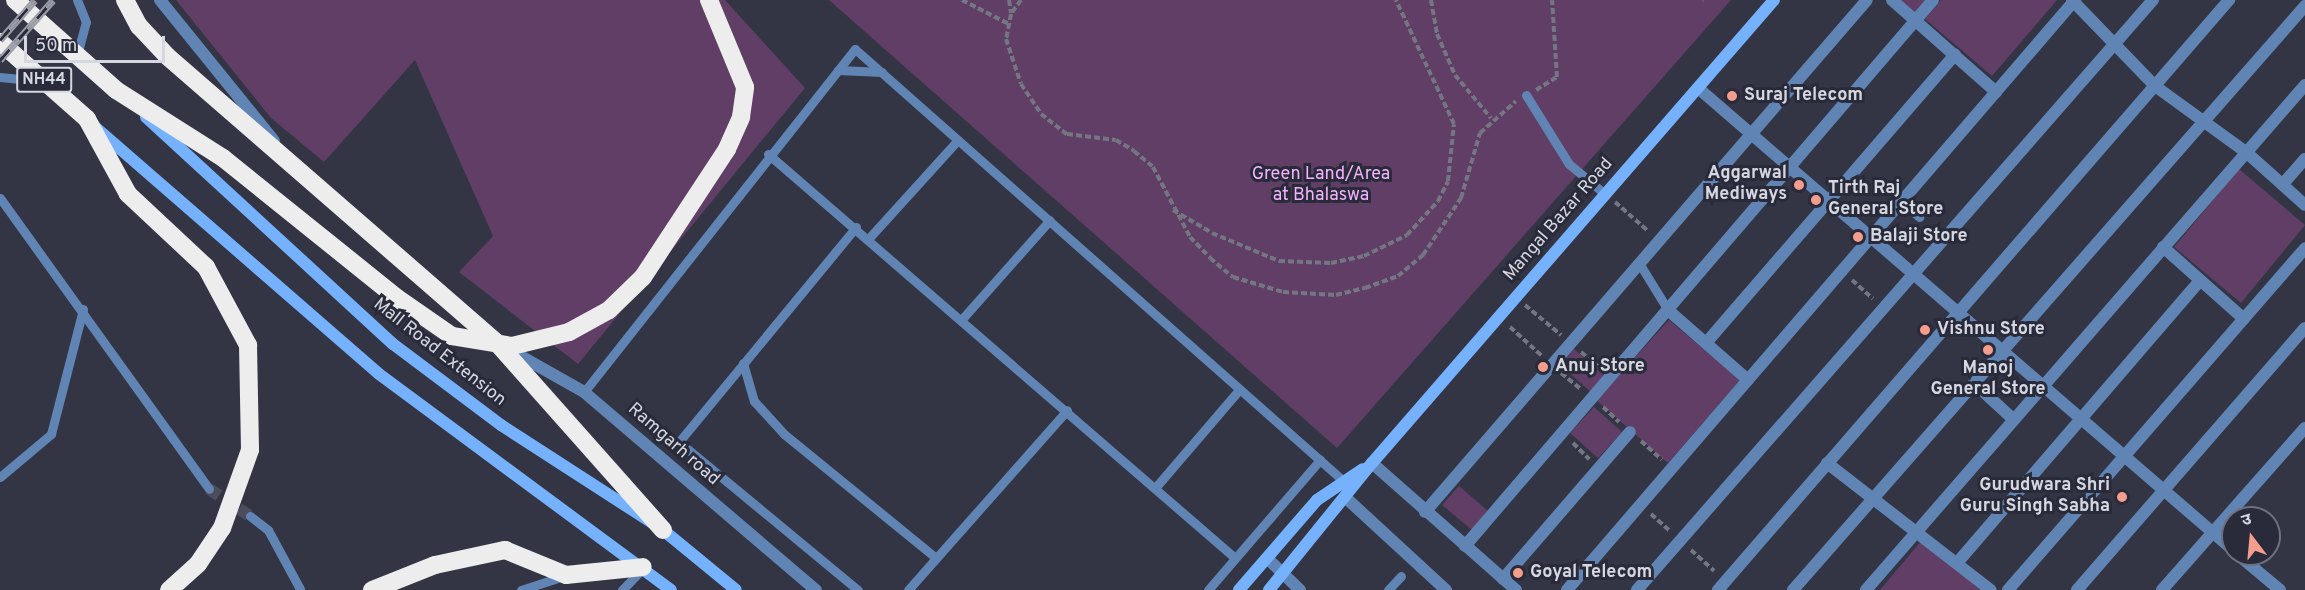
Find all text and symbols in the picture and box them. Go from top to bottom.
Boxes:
scale bar [27,24,168,62]
text: 50 m [35,35,77,58]
road number: NH44 [15,67,72,93]
place label: Suraj Telecom [1744,85,1863,107]
marker: Suraj Telecom [1725,89,1739,103]
street label: Mangal Bazar Road [1500,154,1618,286]
place label: Aggarwal Mediways [1705,164,1787,207]
park label: Green Land/Area at Bhalaswa [1252,165,1390,207]
marker: Aggarwal Mediways [1792,178,1806,192]
place label: Tirth Raj General Store [1828,179,1943,222]
marker: Tirth Raj General Store [1809,193,1823,207]
place label: Balaji Store [1870,226,1967,248]
marker: Balaji Store [1851,230,1865,244]
street label: Mall Road Extension [368,294,510,412]
place label: Vishnu Store [1937,319,2045,341]
marker: Vishnu Store [1918,323,1932,337]
marker: Manoj General Store [1981,343,1995,357]
place label: Anuj Store [1555,356,1645,378]
place label: Manoj General Store [1930,359,2046,401]
marker: Anuj Store [1536,360,1550,374]
street label: Ramgarh road [623,399,723,491]
place label: Gurudwara Shri Guru Singh Sabha [1960,476,2110,518]
marker: Gurudwara Shri Guru Singh Sabha [2115,490,2129,504]
north arrow [2221,506,2281,566]
text: उ [2239,510,2254,532]
place label: Goyal Telecom [1530,562,1652,584]
marker: Goyal Telecom [1511,566,1525,580]

